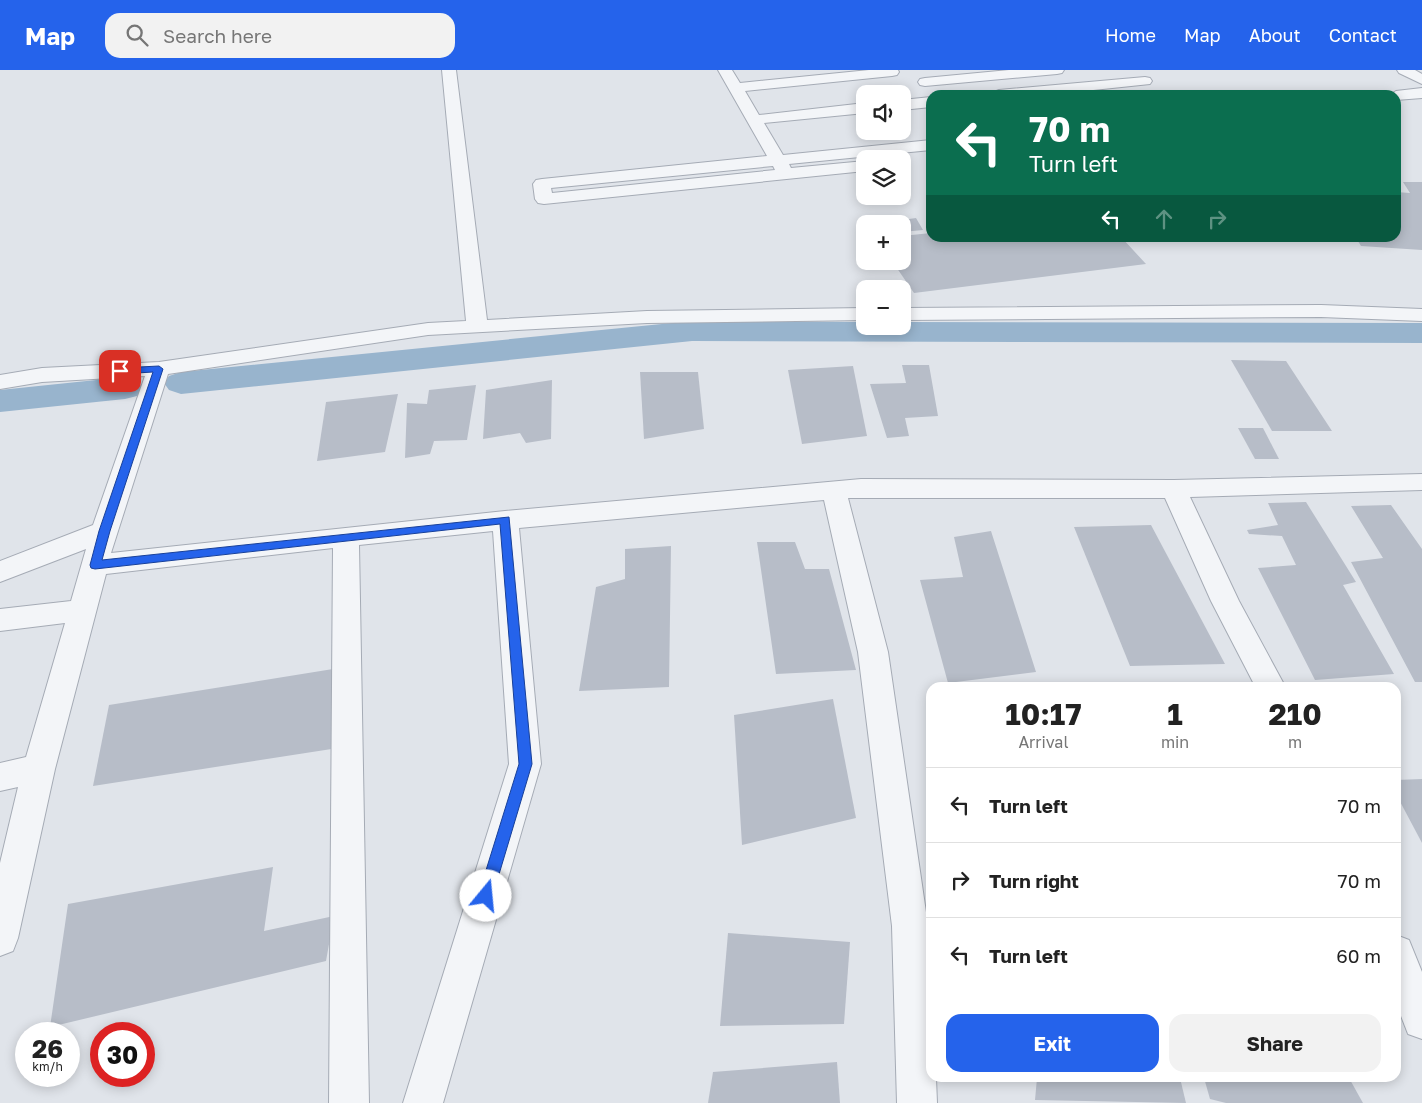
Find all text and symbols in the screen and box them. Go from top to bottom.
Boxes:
search box [105,13,455,58]
text: Map [25,21,75,50]
icon: search [123,21,151,49]
text: Search here [163,24,272,47]
text: Home [1105,24,1156,46]
text: Map [1184,24,1221,46]
text: About [1249,24,1301,46]
text: Contact [1329,24,1397,46]
map controls [856,85,911,335]
button: sound [856,85,911,140]
text: 70 m [1029,108,1110,150]
icon: left [946,110,1011,175]
button: layers [856,150,911,205]
text: Turn left [1029,150,1118,177]
icon: left [1097,205,1125,233]
icon: ahead [1150,205,1178,233]
icon: right [1203,205,1231,233]
button: + [856,215,911,270]
button: − [856,280,911,335]
pin [99,350,141,392]
icon: arrive [106,357,134,385]
text: 10:17 [1005,696,1082,732]
text: 1 [1167,696,1183,732]
text: 210 [1268,696,1322,732]
text: Arrival [1018,732,1069,752]
text: min [1161,732,1189,752]
text: m [1288,732,1302,752]
icon: left [946,791,974,819]
text: Turn left [989,794,1068,817]
text: 70 m [1338,794,1381,817]
icon: right [946,866,974,894]
position arrow [459,869,511,921]
text: Turn right [989,869,1079,892]
text: 70 m [1338,869,1381,892]
icon: left [946,941,974,969]
text: Turn left [989,944,1068,967]
text: 60 m [1336,944,1381,967]
button: Exit [946,1014,1159,1072]
button: Share [1169,1014,1381,1072]
speed limit sign: 30 [90,1022,155,1087]
text: 26 [32,1033,63,1064]
text: km/h [32,1059,63,1074]

